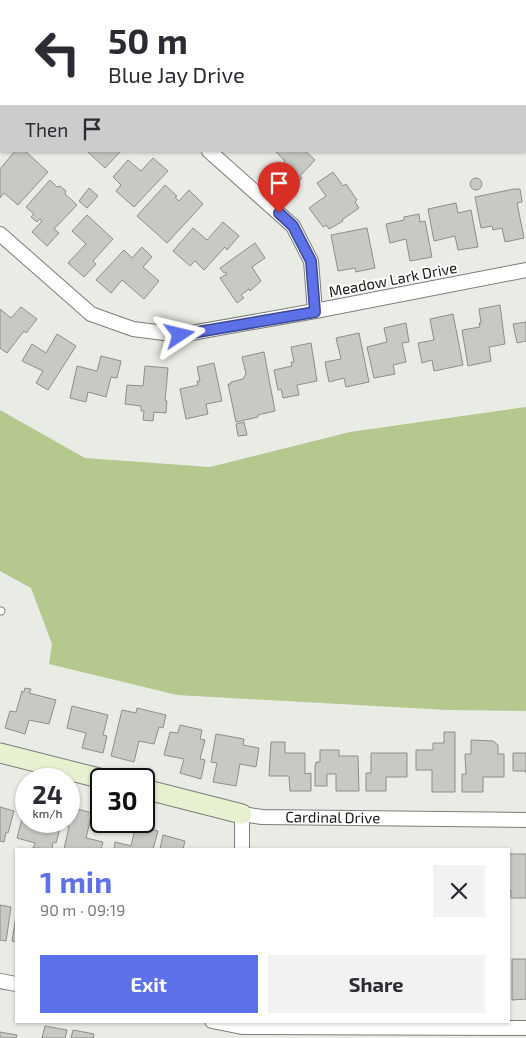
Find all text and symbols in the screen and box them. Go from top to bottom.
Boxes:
text: 50 m [108,19,188,61]
icon: left [25,20,90,85]
text: Blue Jay Drive [108,61,245,87]
icon: arrive [78,115,106,143]
text: Then [25,118,68,141]
pin [258,162,300,213]
icon: arrive [265,169,293,197]
street label: Meadow Lark Drive [327,258,458,300]
position arrow [153,308,205,360]
speed limit sign: 30 [90,768,155,833]
text: 24 [32,779,63,809]
text: km/h [33,806,62,820]
street label: Cardinal Drive [285,807,380,826]
text: 1 min [40,863,112,899]
button: close [433,865,485,917]
text: 90 m · 09:19 [40,900,125,919]
button: Exit [40,955,258,1013]
button: Share [268,955,485,1013]

